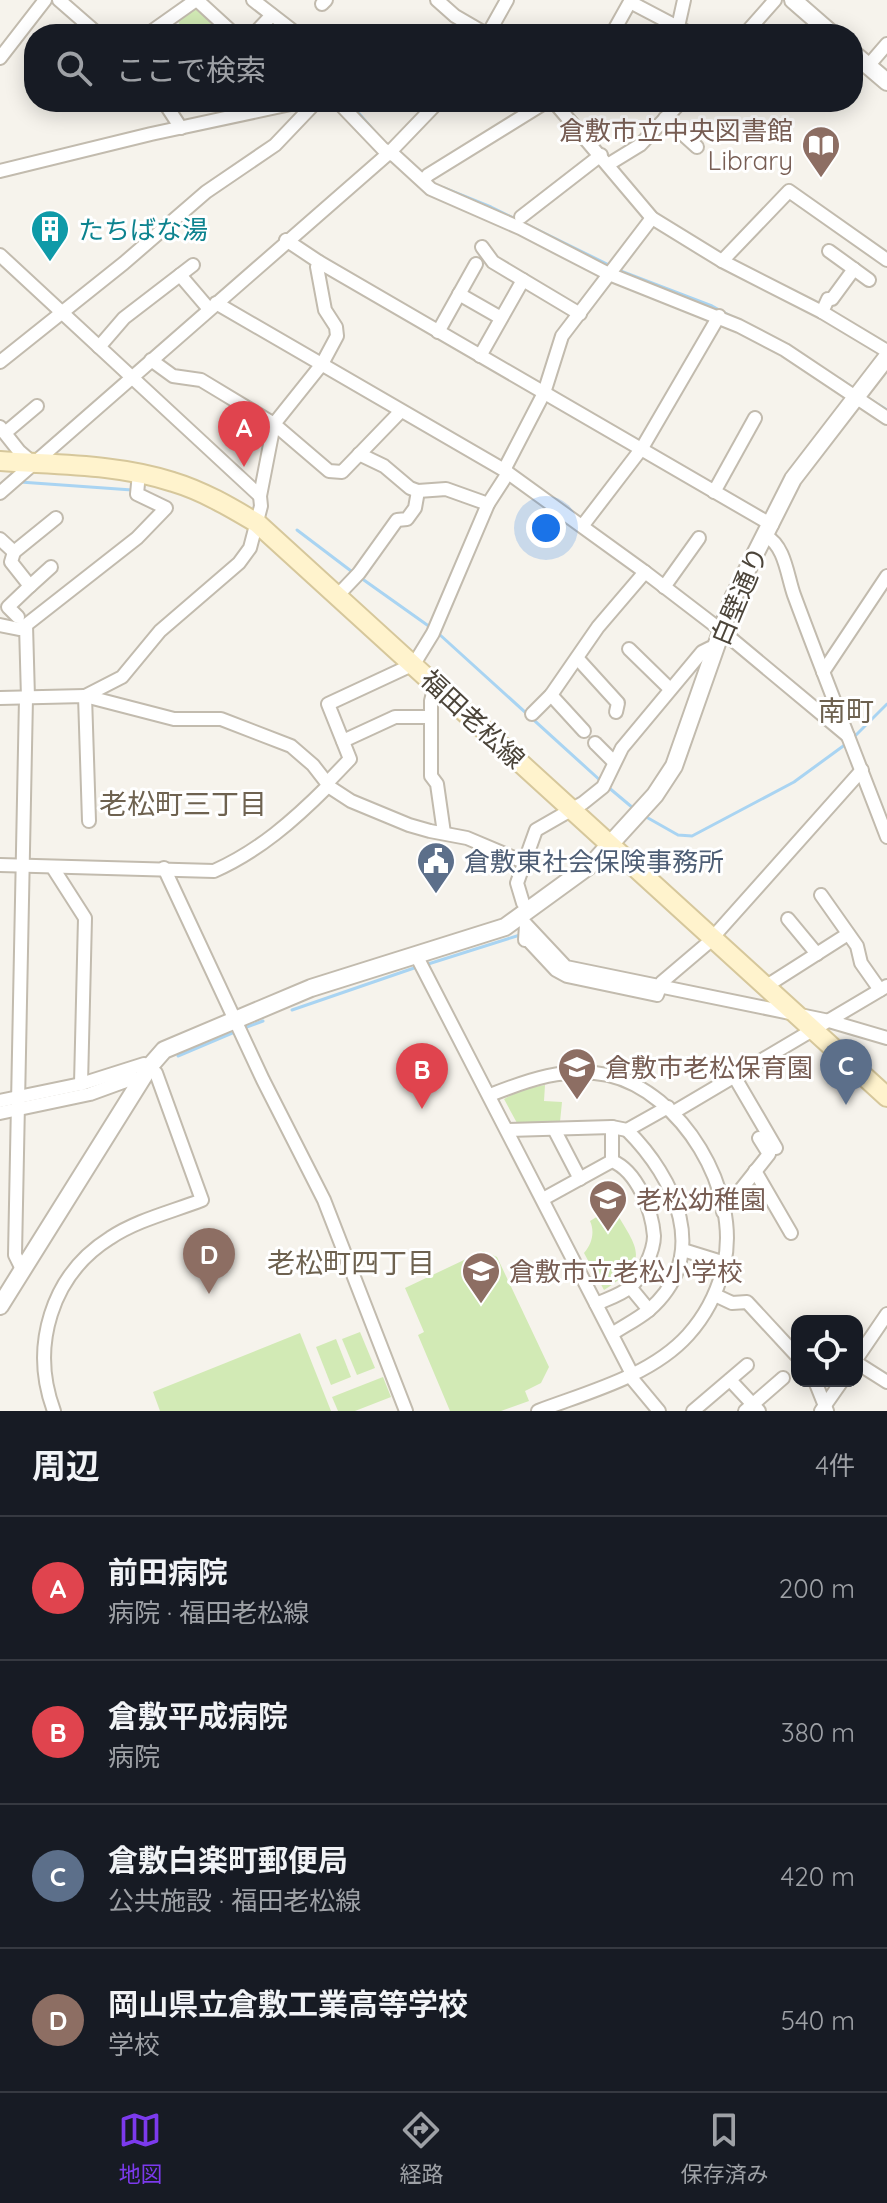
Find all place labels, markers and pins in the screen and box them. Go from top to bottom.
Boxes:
place label: 倉敷市立中央図書館 Library [559,114,793,177]
library icon: 倉敷市立中央図書館 Library [800,124,842,179]
building icon: たちばな湯 [29,208,71,263]
place label: たちばな湯 [78,213,208,246]
pin: A [218,401,270,467]
public building icon: 倉敷東社会保険事務所 [415,840,457,895]
place label: 倉敷東社会保険事務所 [464,845,724,878]
pin: C [820,1039,872,1105]
pin: B [396,1043,448,1109]
school or university icon: 倉敷市老松保育園 [556,1046,598,1101]
place label: 倉敷市老松保育園 [605,1051,813,1084]
school or university icon: 老松幼稚園 [587,1178,629,1233]
place label: 老松幼稚園 [636,1183,766,1216]
pin: D [183,1228,235,1294]
school or university icon: 倉敷市立老松小学校 [460,1250,502,1305]
place label: 倉敷市立老松小学校 [509,1255,743,1288]

